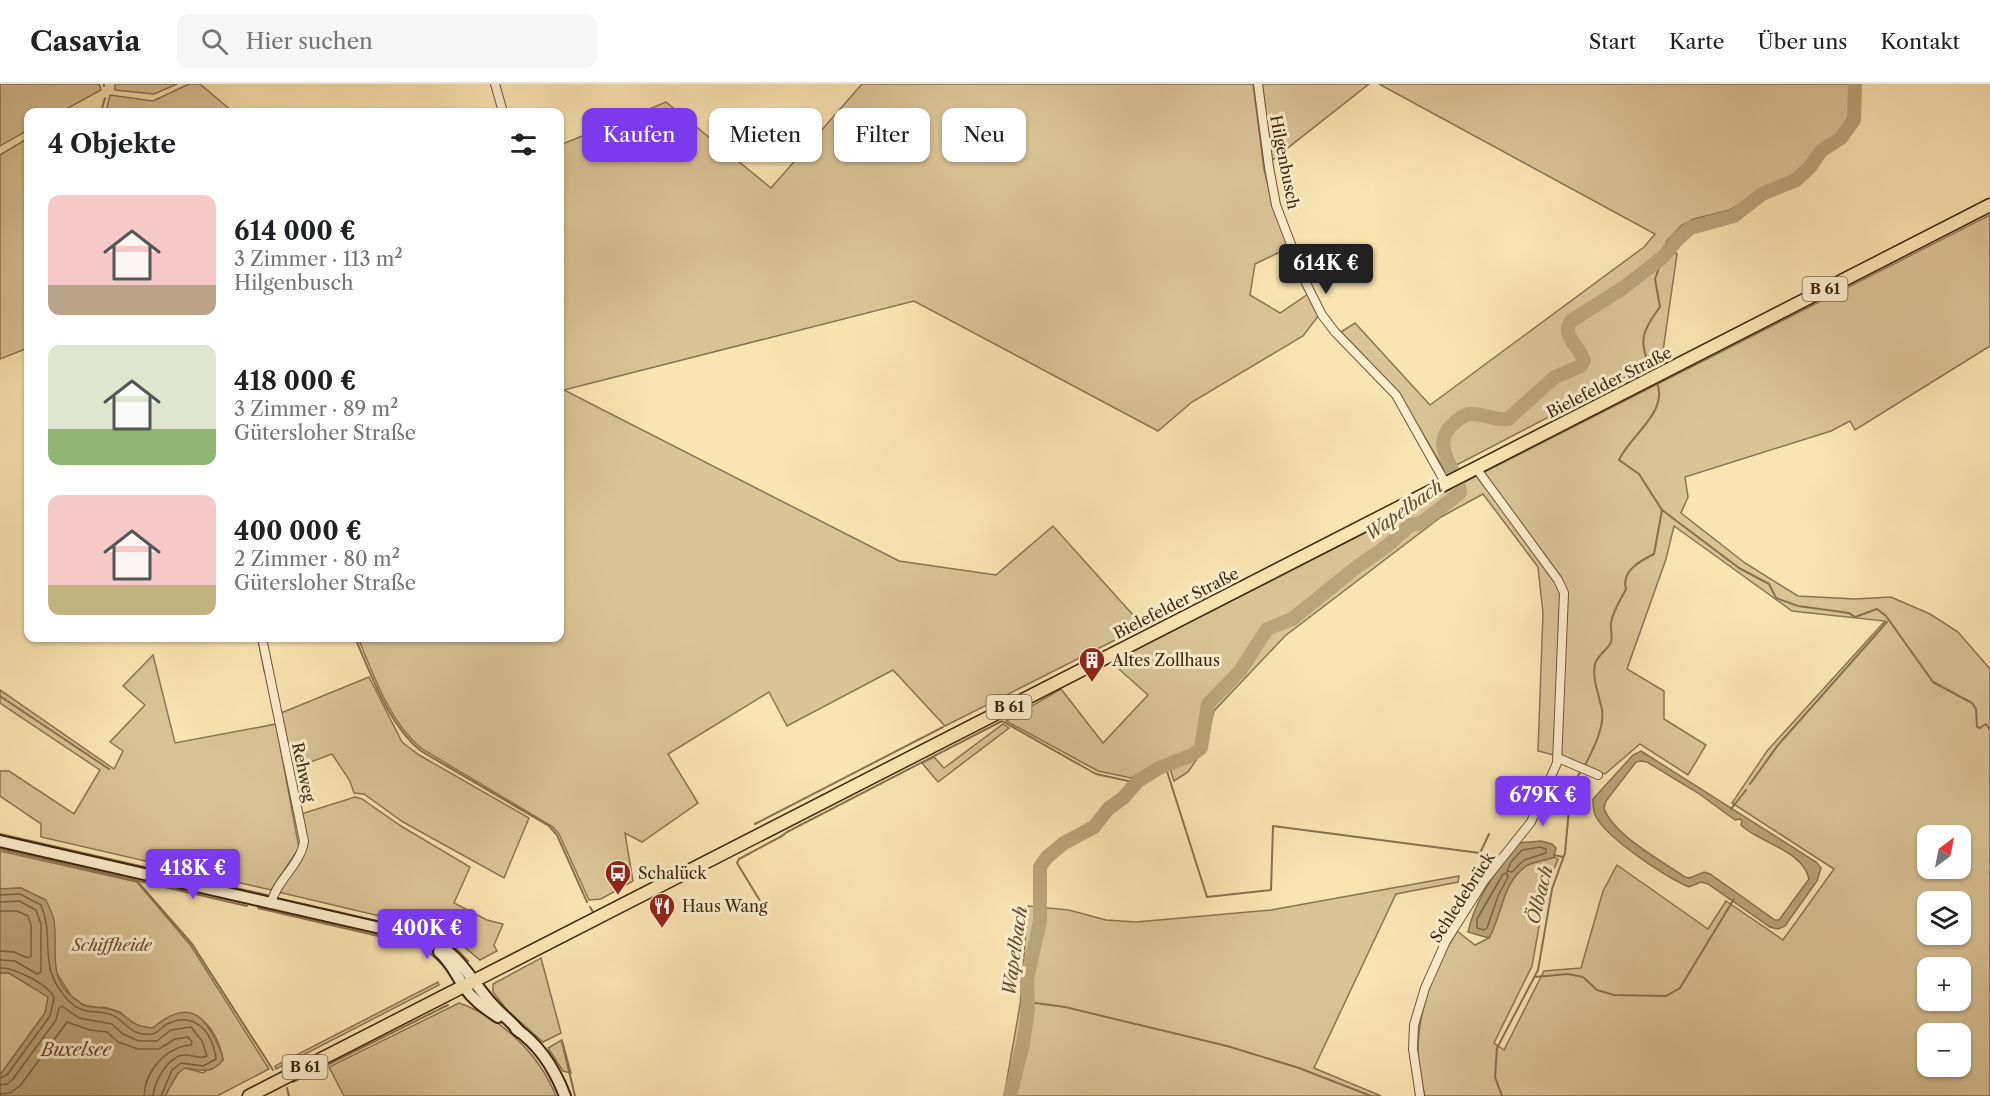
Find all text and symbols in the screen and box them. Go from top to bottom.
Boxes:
search box [177,14,597,68]
text: Casavia [30,24,141,58]
icon: search [198,25,231,58]
text: Hier suchen [246,28,373,55]
text: Start [1589,29,1636,54]
text: Karte [1669,29,1725,54]
text: Über uns [1758,29,1847,54]
text: Kontakt [1880,29,1960,54]
chip: Kaufen [582,108,697,162]
chip: Mieten [709,108,822,162]
chip: Filter [834,108,930,162]
chip: Neu [942,108,1026,162]
street label: Hilgenbusch [1266,113,1304,211]
text: 4 Objekte [48,128,176,160]
icon: filters [507,128,540,161]
text: 614 000 € [234,215,356,247]
icon: home [96,219,168,291]
pin: 614K € [1277,244,1375,295]
text: 3 Zimmer · 113 m² [234,247,403,271]
text: 614K € [1293,251,1359,275]
text: Hilgenbusch [234,271,353,295]
road number: B 61 [1802,277,1848,301]
street label: Bielefelder Straße [1543,342,1675,422]
text: 418 000 € [234,365,356,397]
icon: home [96,369,168,441]
text: 3 Zimmer · 89 m² [234,397,398,421]
text: Gütersloher Straße [234,421,416,445]
water label: Wapelbach [1361,475,1447,545]
text: 400 000 € [234,515,362,547]
icon: home [96,519,168,591]
text: 2 Zimmer · 80 m² [234,547,400,571]
street label: Bielefelder Straße [1110,563,1242,643]
text: Gütersloher Straße [234,571,416,595]
building icon: Altes Zollhaus [1077,645,1107,683]
place label: Altes Zollhaus [1111,650,1220,670]
road number: B 61 [986,695,1032,719]
street label: Rehweg [288,740,320,804]
pin: 679K € [1494,776,1592,827]
text: 679K € [1509,783,1577,807]
north arrow [1917,825,1971,879]
map controls [1917,825,1971,1077]
street label: Schledebrück [1425,847,1499,946]
pin: 418K € [144,849,242,900]
text: 418K € [160,856,226,880]
bus stop icon: Schalück [603,858,633,896]
place label: Schalück [638,863,707,883]
water label: Ölbach [1521,863,1558,926]
restaurant icon: Haus Wang [647,891,677,929]
button: layers [1917,891,1971,945]
place label: Haus Wang [682,896,768,916]
water label: Wapelbach [998,905,1032,997]
pin: 400K € [378,909,476,960]
text: 400K € [392,916,462,940]
park label: Schiffheide [71,935,153,955]
button: + [1917,957,1971,1011]
button: − [1917,1023,1971,1077]
water label: Buxelsee [39,1039,112,1061]
road number: B 61 [282,1055,328,1079]

